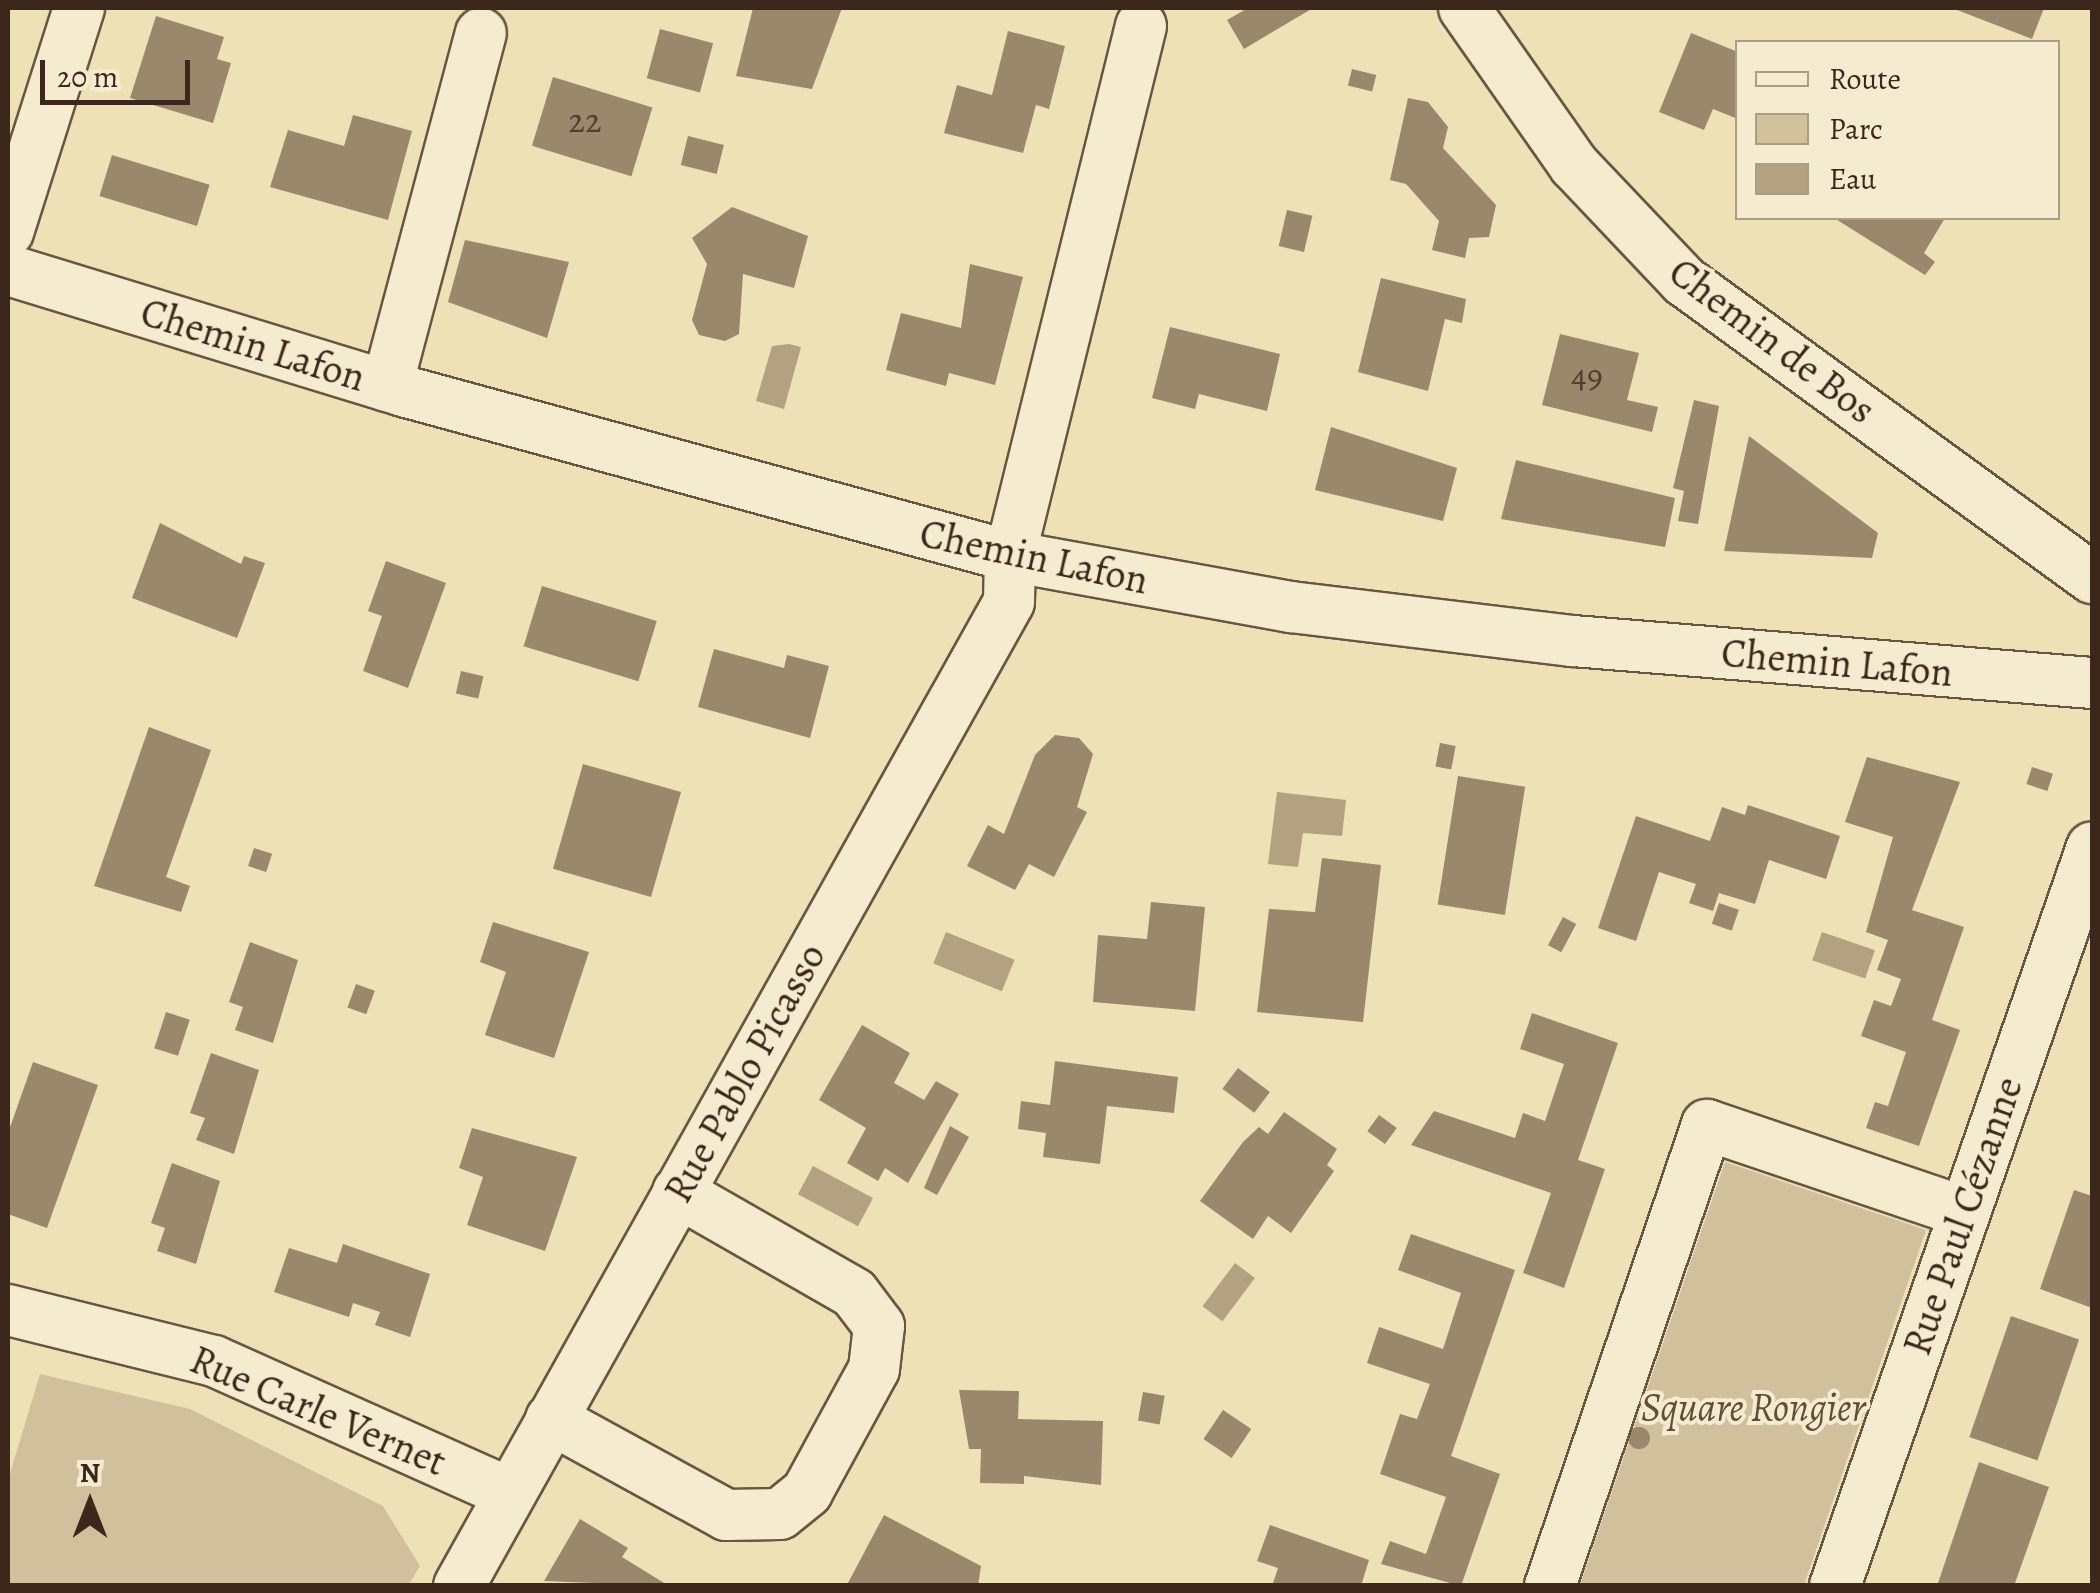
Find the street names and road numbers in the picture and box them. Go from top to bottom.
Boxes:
street label: Chemin de Bos [1660,248,1884,434]
street label: Chemin Lafon [135,288,371,402]
street label: Chemin Lafon [916,509,1152,605]
street label: Chemin Lafon [1719,629,1955,697]
street label: Rue Pablo Picasso [654,935,836,1211]
street label: Rue Paul Cézanne [1893,1071,2033,1361]
street label: Rue Carle Vernet [183,1336,453,1486]

